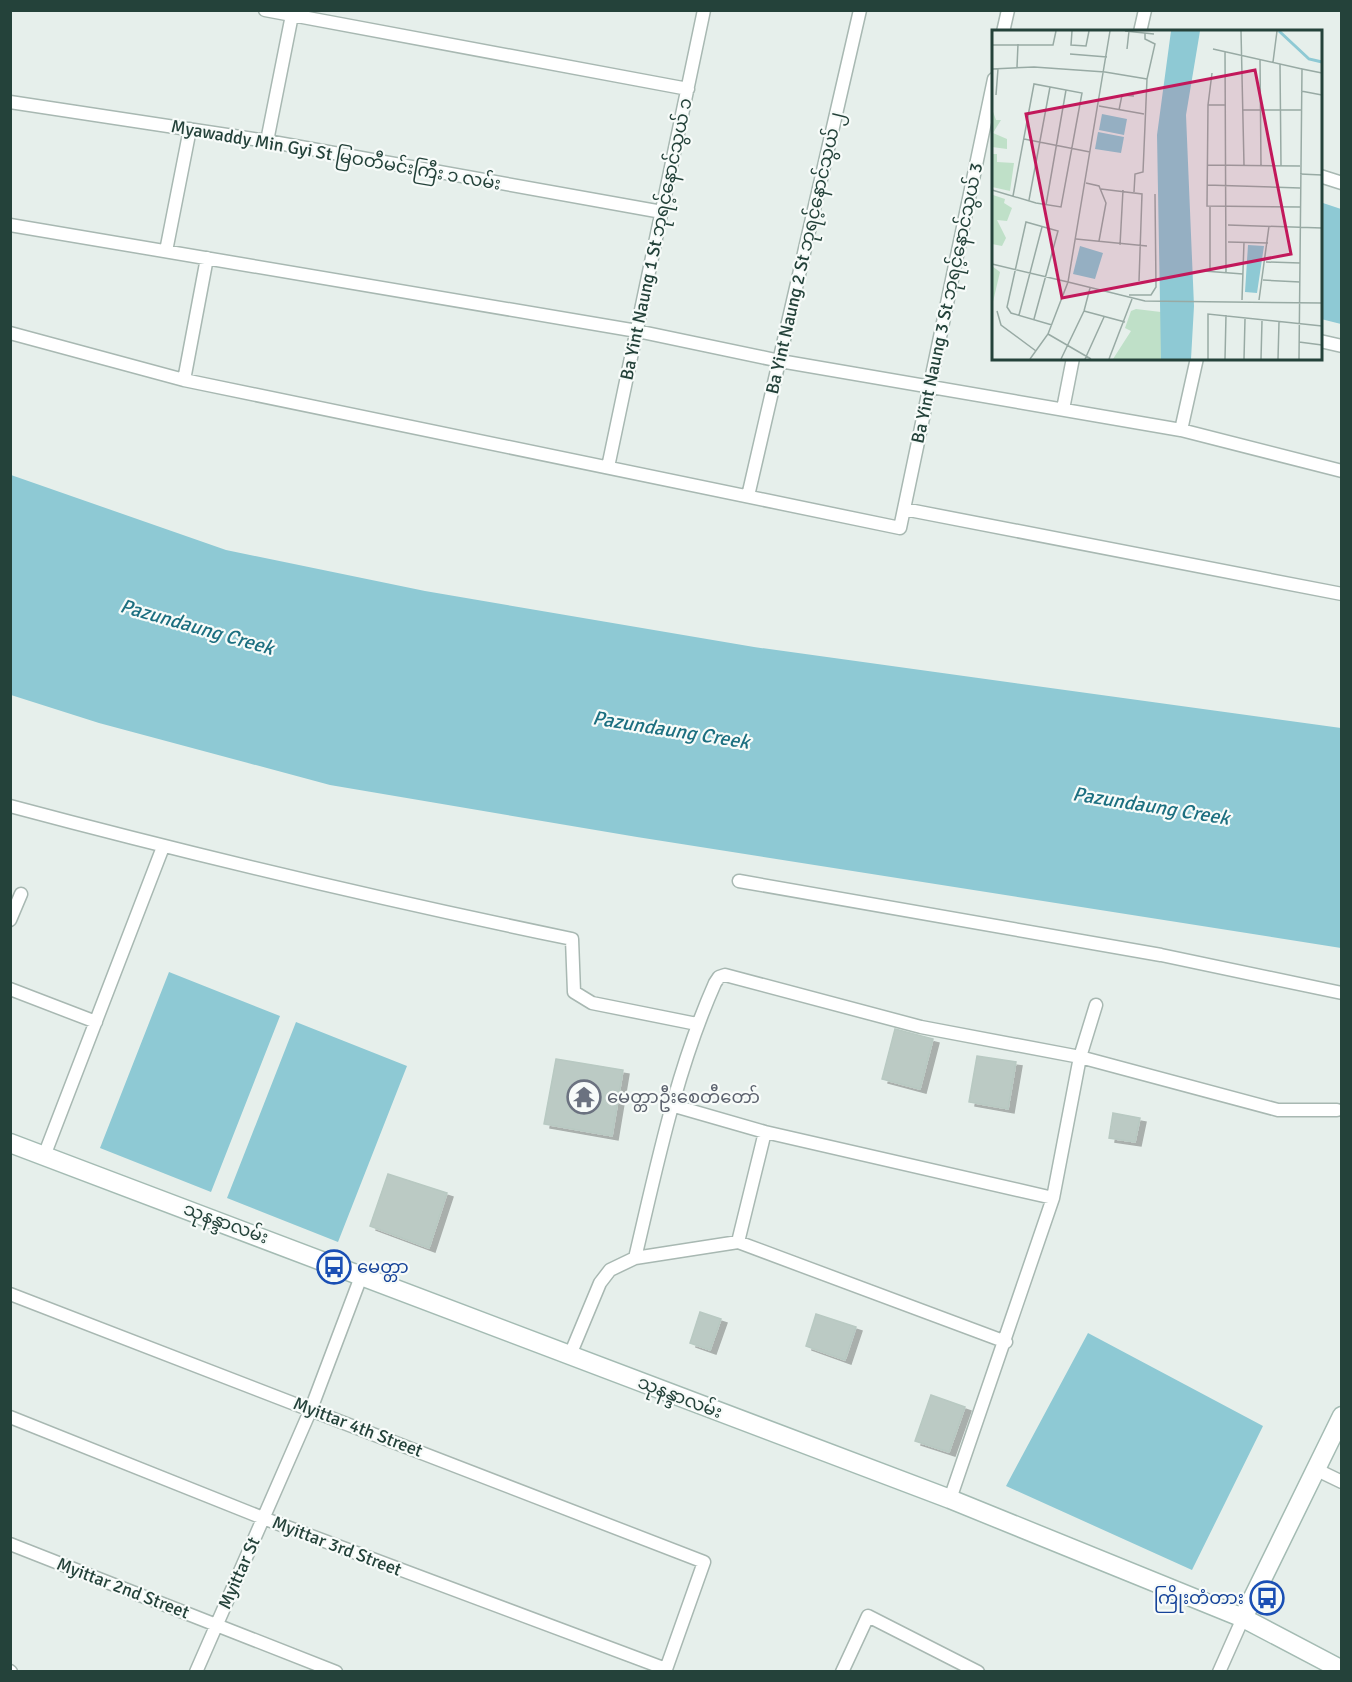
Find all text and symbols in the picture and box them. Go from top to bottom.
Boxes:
inset map [992,30,1322,360]
street label: Ba Yint Naung 1 St ဘုရင့်နောင်သွယ် ၁ [613,96,701,383]
street label: Ba Yint Naung 2 St ဘုရင့်နောင်သွယ် ၂ [759,109,851,397]
street label: Myawaddy Min Gyi St မြဝတီမင်းကြီး ၁ လမ်း [169,112,503,199]
street label: Ba Yint Naung 3 St ဘုရင့်နောင်သွယ် 3 [905,160,991,446]
water label: Pazundaung Creek [117,593,279,661]
water label: Pazundaung Creek [591,705,753,755]
water label: Pazundaung Creek [1071,781,1233,831]
temple icon: မေတ္တာဦးစေတီတော် [566,1079,602,1115]
place label: မေတ္တာဦးစေတီတော် [607,1083,760,1112]
street label: သုနန္ဒာလမ်း [179,1196,272,1253]
bus stop icon: မေတ္တာ [316,1249,352,1285]
place label: မေတ္တာ [357,1256,409,1282]
street label: သုနန္ဒာလမ်း [633,1369,726,1427]
street label: Myittar 4th Street [290,1392,426,1462]
street label: Myittar 3rd Street [269,1511,405,1581]
street label: Myittar St [213,1534,265,1612]
street label: Myittar 2nd Street [54,1553,192,1623]
bus stop icon: ကြိုးတံတား [1249,1580,1285,1616]
place label: ကြိုးတံတား [1154,1584,1244,1613]

